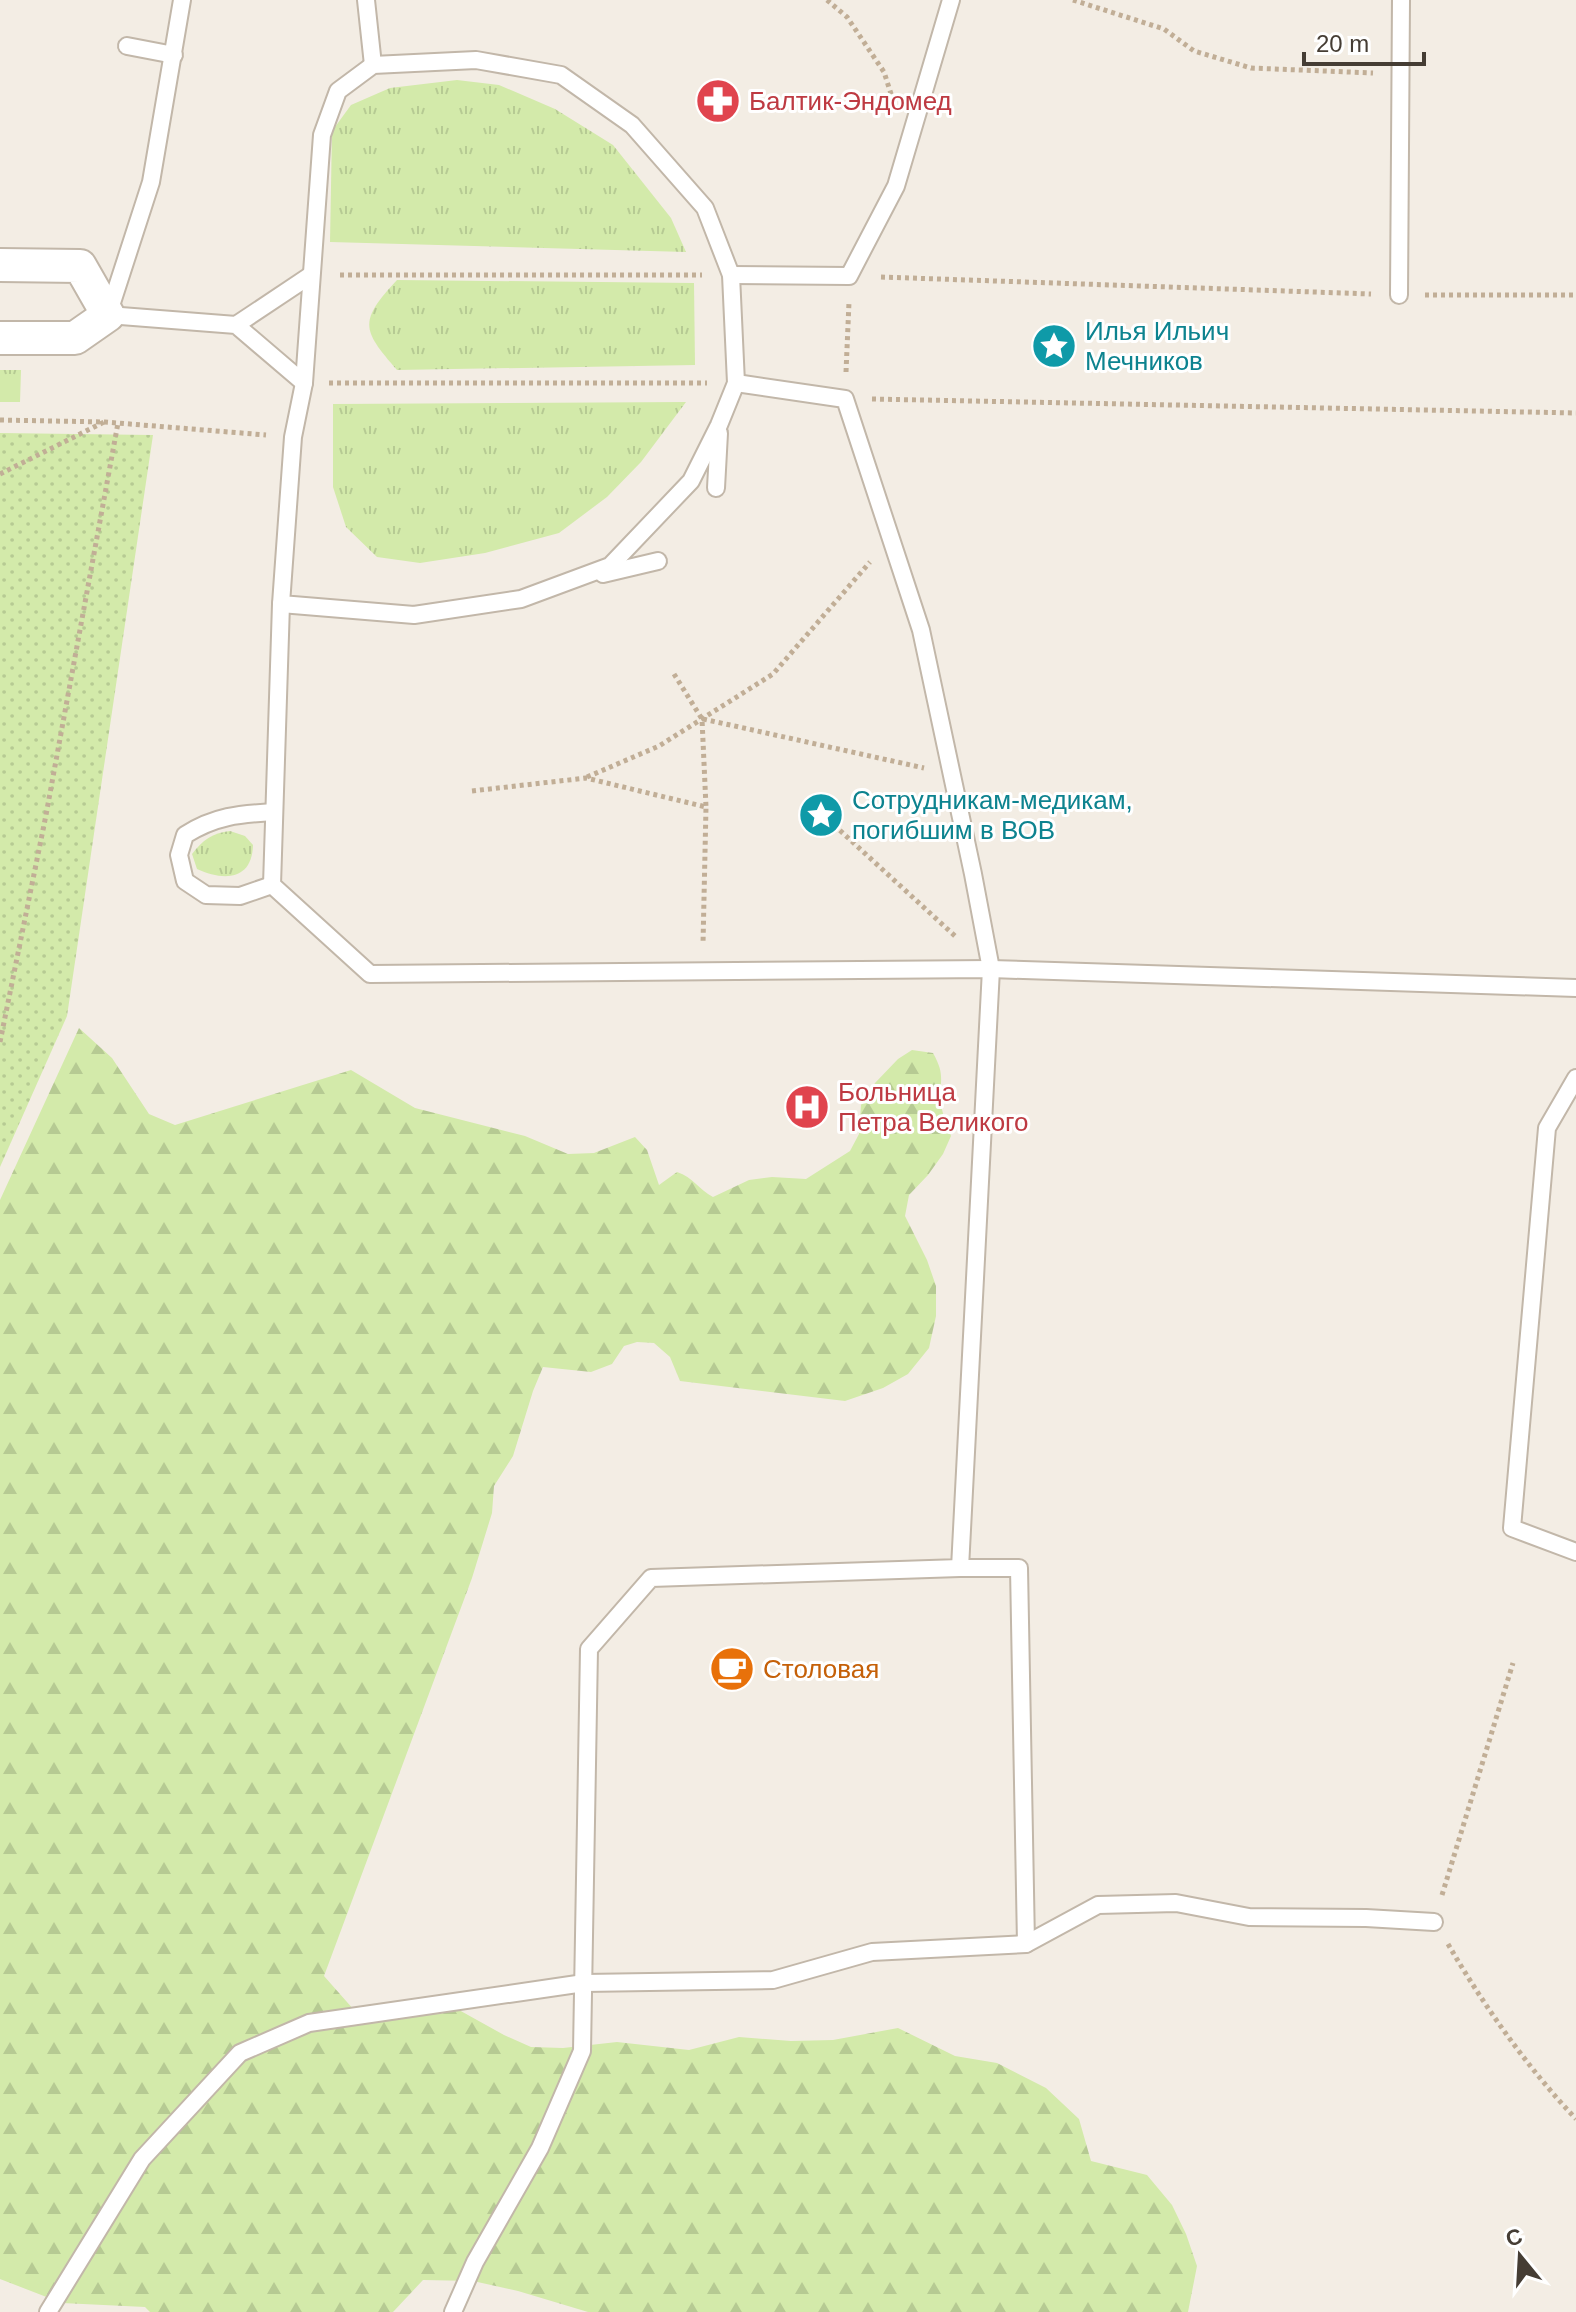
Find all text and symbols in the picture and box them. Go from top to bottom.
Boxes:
scale bar [1304,16,1424,66]
text: 20 m [1316,30,1369,57]
pharmacy icon: Балтик-Эндомед [694,77,742,125]
place label: Балтик-Эндомед [749,86,952,116]
place label: Илья Ильич Мечников [1085,316,1229,376]
place icon: Илья Ильич Мечников [1030,322,1078,370]
place label: Сотрудникам-медикам, погибшим в ВОВ [852,785,1133,845]
place icon: Сотрудникам-медикам, погибшим в ВОВ [797,791,845,839]
place label: Больница Петра Великого [838,1077,1028,1137]
hospital icon: Больница Петра Великого [783,1083,831,1131]
cafe icon: Столовая [708,1645,756,1693]
place label: Столовая [763,1654,879,1684]
north arrow [1480,2216,1560,2296]
text: С [1503,2223,1525,2252]

